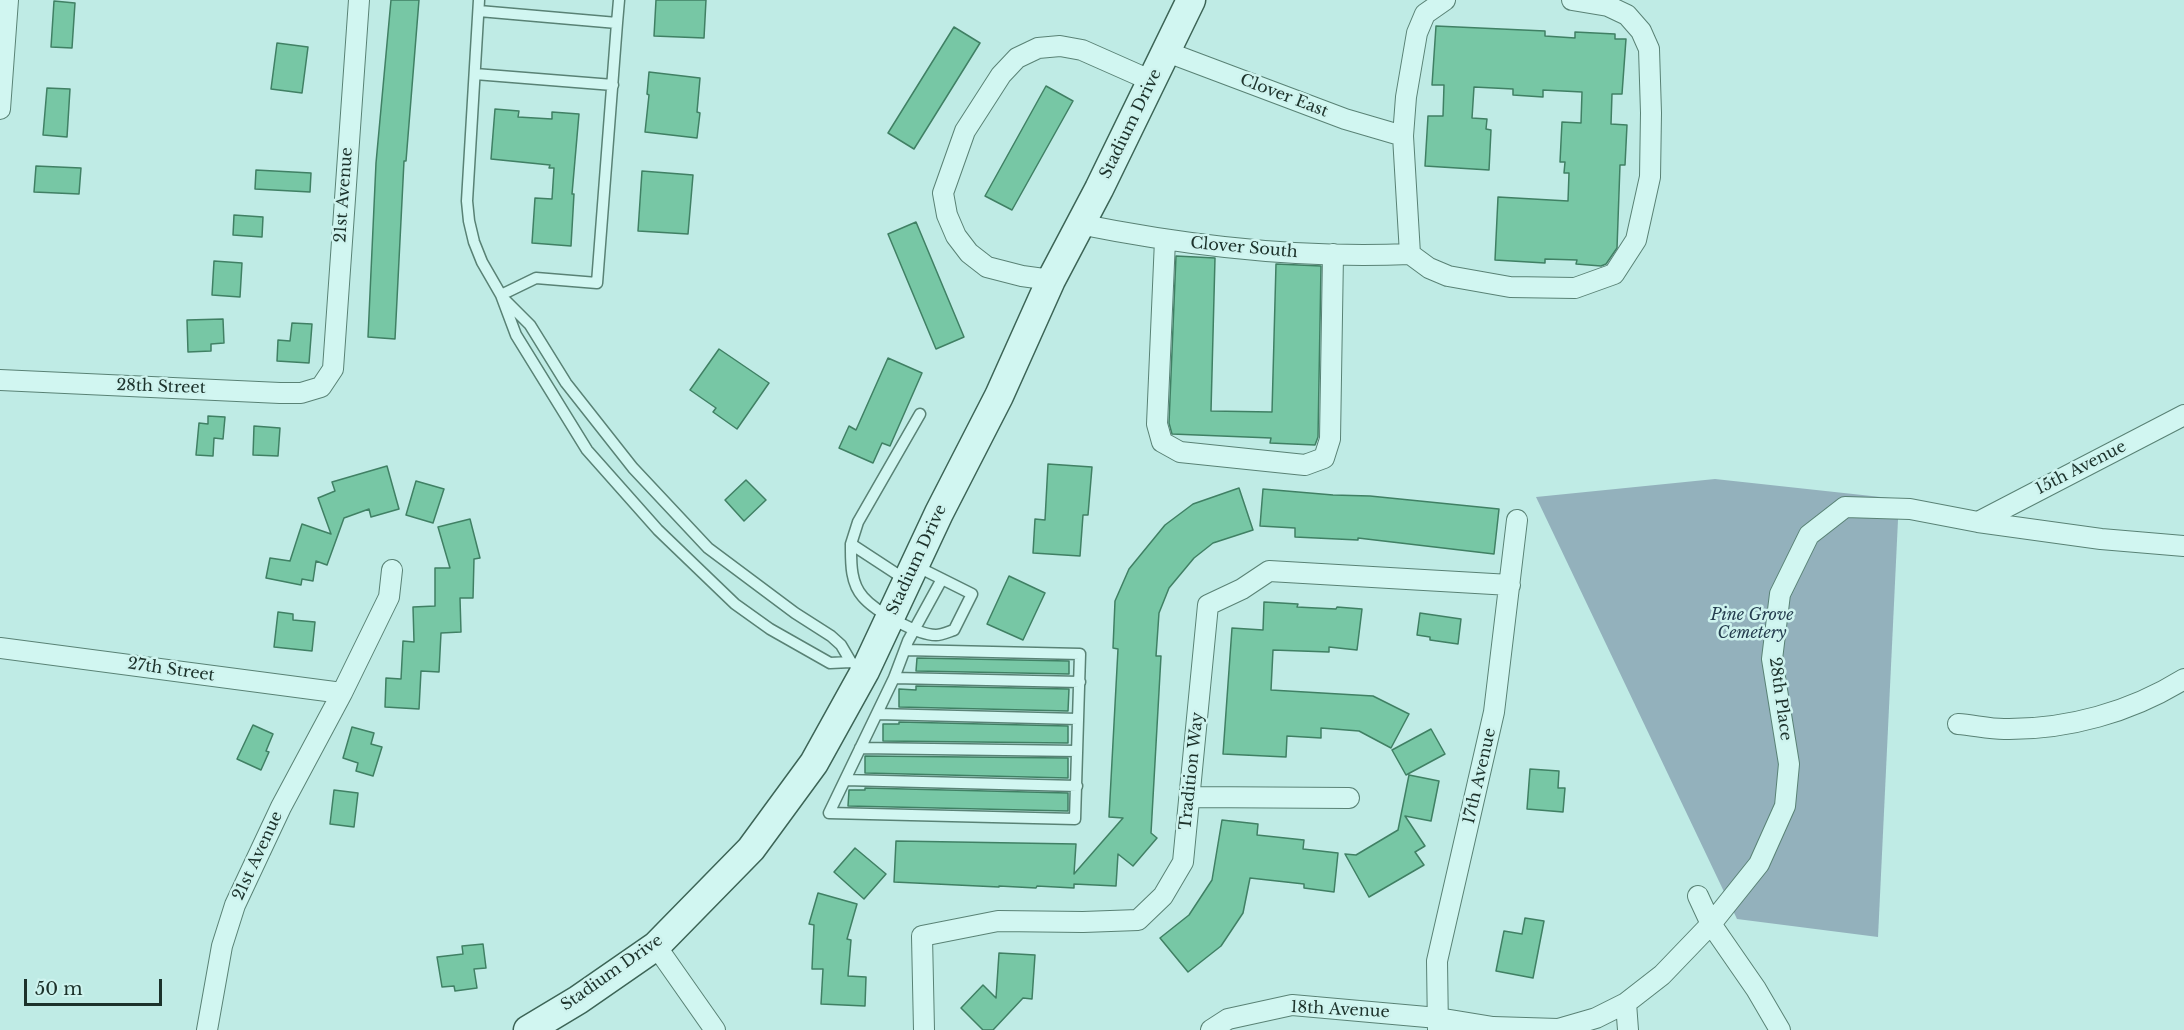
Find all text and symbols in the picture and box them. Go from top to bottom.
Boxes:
street label: Stadium Drive [1096,66,1166,182]
street label: Clover East [1237,70,1331,122]
street label: 21st Avenue [331,147,357,243]
street label: Clover South [1190,234,1298,262]
street label: 28th Street [116,376,206,398]
street label: 15th Avenue [2033,437,2129,499]
street label: Stadium Drive [883,502,951,618]
park label: Pine Grove Cemetery [1711,605,1793,643]
street label: 27th Street [126,654,216,686]
street label: 28th Place [1765,656,1795,742]
street label: Tradition Way [1176,711,1208,831]
street label: 17th Avenue [1460,726,1500,826]
street label: 21st Avenue [229,809,287,903]
street label: Stadium Drive [558,931,666,1015]
scale bar [27,967,165,1005]
text: 50 m [35,978,83,1000]
street label: 18th Avenue [1290,998,1390,1022]

